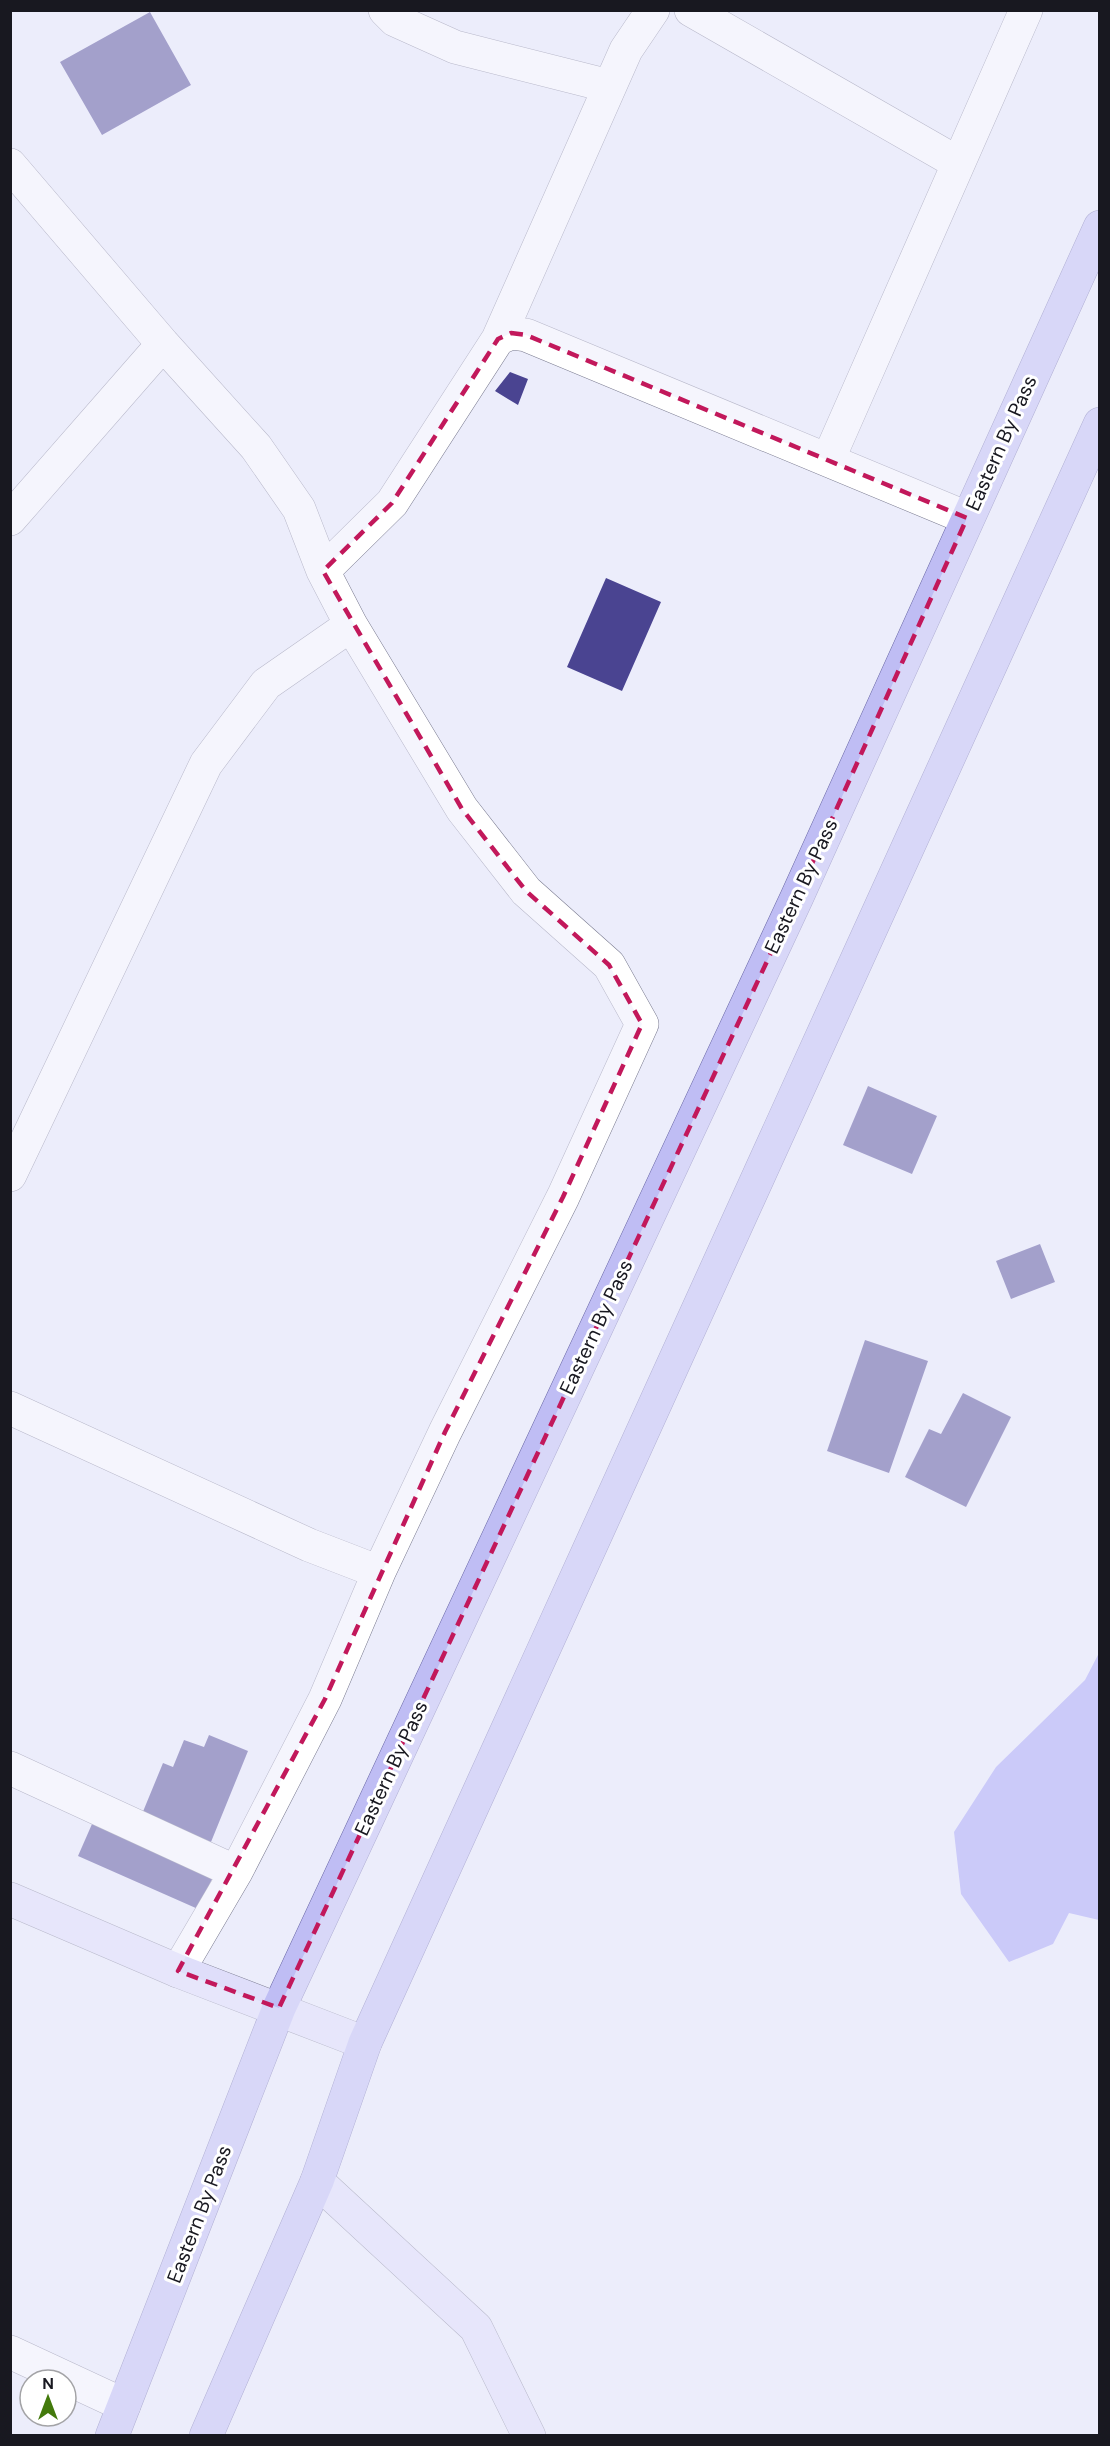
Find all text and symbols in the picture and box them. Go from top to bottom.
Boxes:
street label: Eastern By Pass [960,371,1042,515]
street label: Eastern By Pass [758,815,844,957]
street label: Eastern By Pass [553,1256,639,1398]
street label: Eastern By Pass [348,1697,434,1839]
street label: Eastern By Pass [161,2141,237,2287]
north arrow [18,2368,78,2428]
text: N [42,2373,54,2394]

